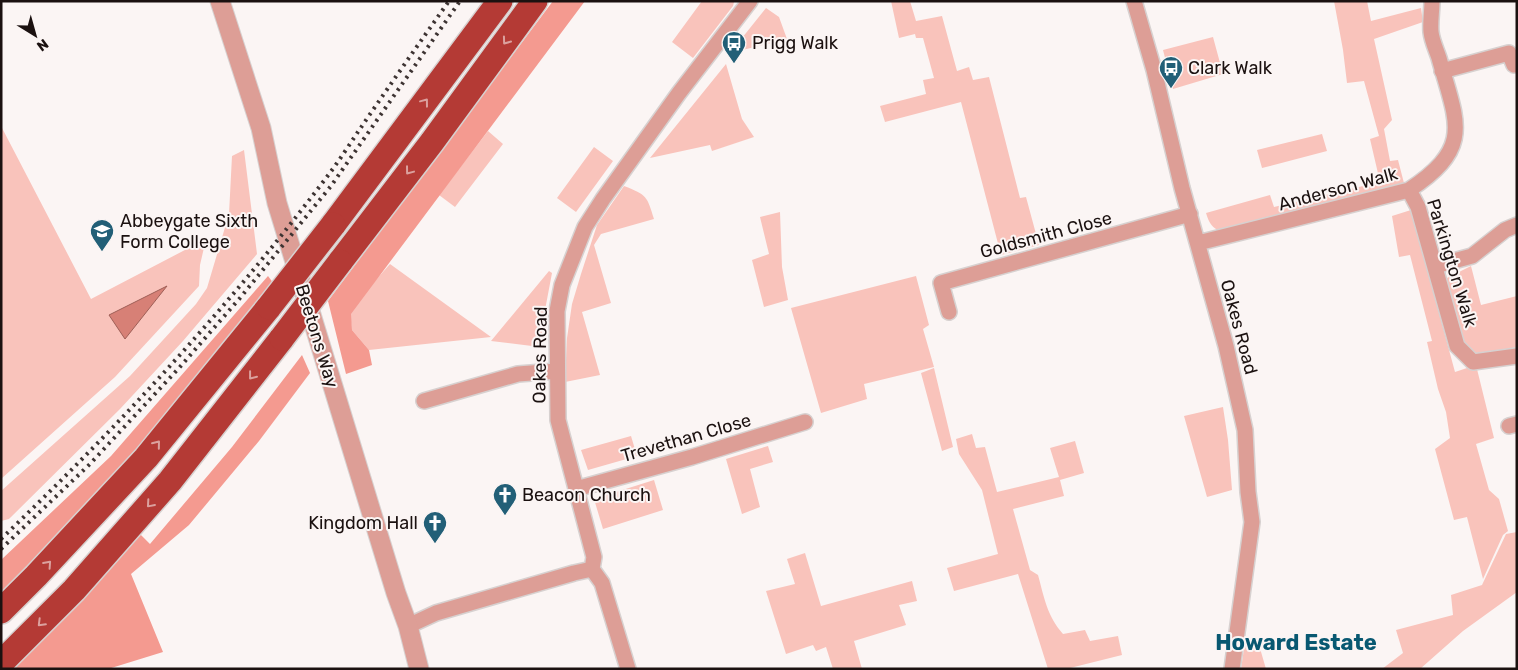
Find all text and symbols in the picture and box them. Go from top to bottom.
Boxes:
north arrow [10,10,60,60]
bus stop icon: Prigg Walk [721,30,747,64]
place label: Prigg Walk [752,32,839,54]
text: N [33,35,52,55]
one-way arrow [503,35,513,44]
bus stop icon: Clark Walk [1158,55,1184,89]
place label: Clark Walk [1188,57,1273,79]
one-way arrow [419,99,427,108]
street label: Anderson Walk [1276,162,1401,216]
one-way arrow [407,165,415,174]
street label: Parkington Walk [1422,196,1482,331]
street label: Goldsmith Close [978,207,1114,263]
place label: Abbeygate Sixth Form College [120,210,258,253]
school or university icon: Abbeygate Sixth Form College [89,218,115,252]
street label: Oakes Road [1216,277,1262,377]
street label: Beetons Way [291,281,343,391]
street label: Oakes Road [528,306,552,404]
one-way arrow [248,371,257,380]
street label: Trevethan Close [618,409,754,467]
one-way arrow [152,440,161,449]
church icon: Beacon Church [492,482,518,516]
place label: Beacon Church [522,484,651,506]
one-way arrow [147,498,156,507]
church icon: Kingdom Hall [422,510,448,544]
place label: Kingdom Hall [308,512,418,534]
one-way arrow [42,560,51,569]
one-way arrow [38,618,47,627]
district label: Howard Estate [1215,629,1377,656]

